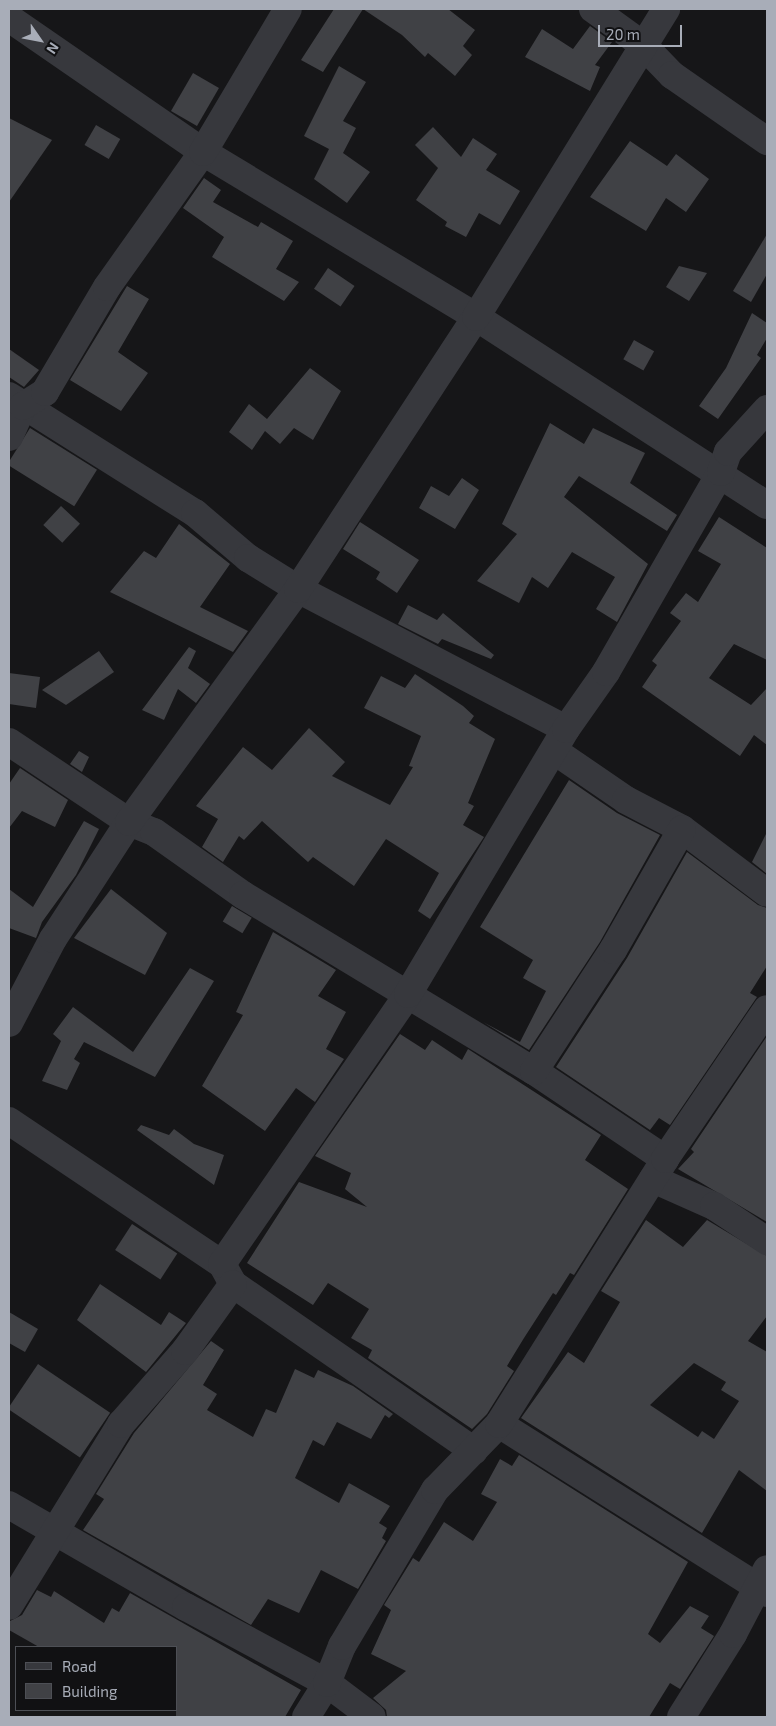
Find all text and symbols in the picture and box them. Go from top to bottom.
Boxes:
north arrow [15,15,65,65]
scale bar [601,15,685,47]
text: 20 m [606,25,640,43]
text: N [43,40,63,57]
legend [15,1646,178,1711]
text: Road [62,1657,97,1675]
text: Building [62,1682,117,1700]

